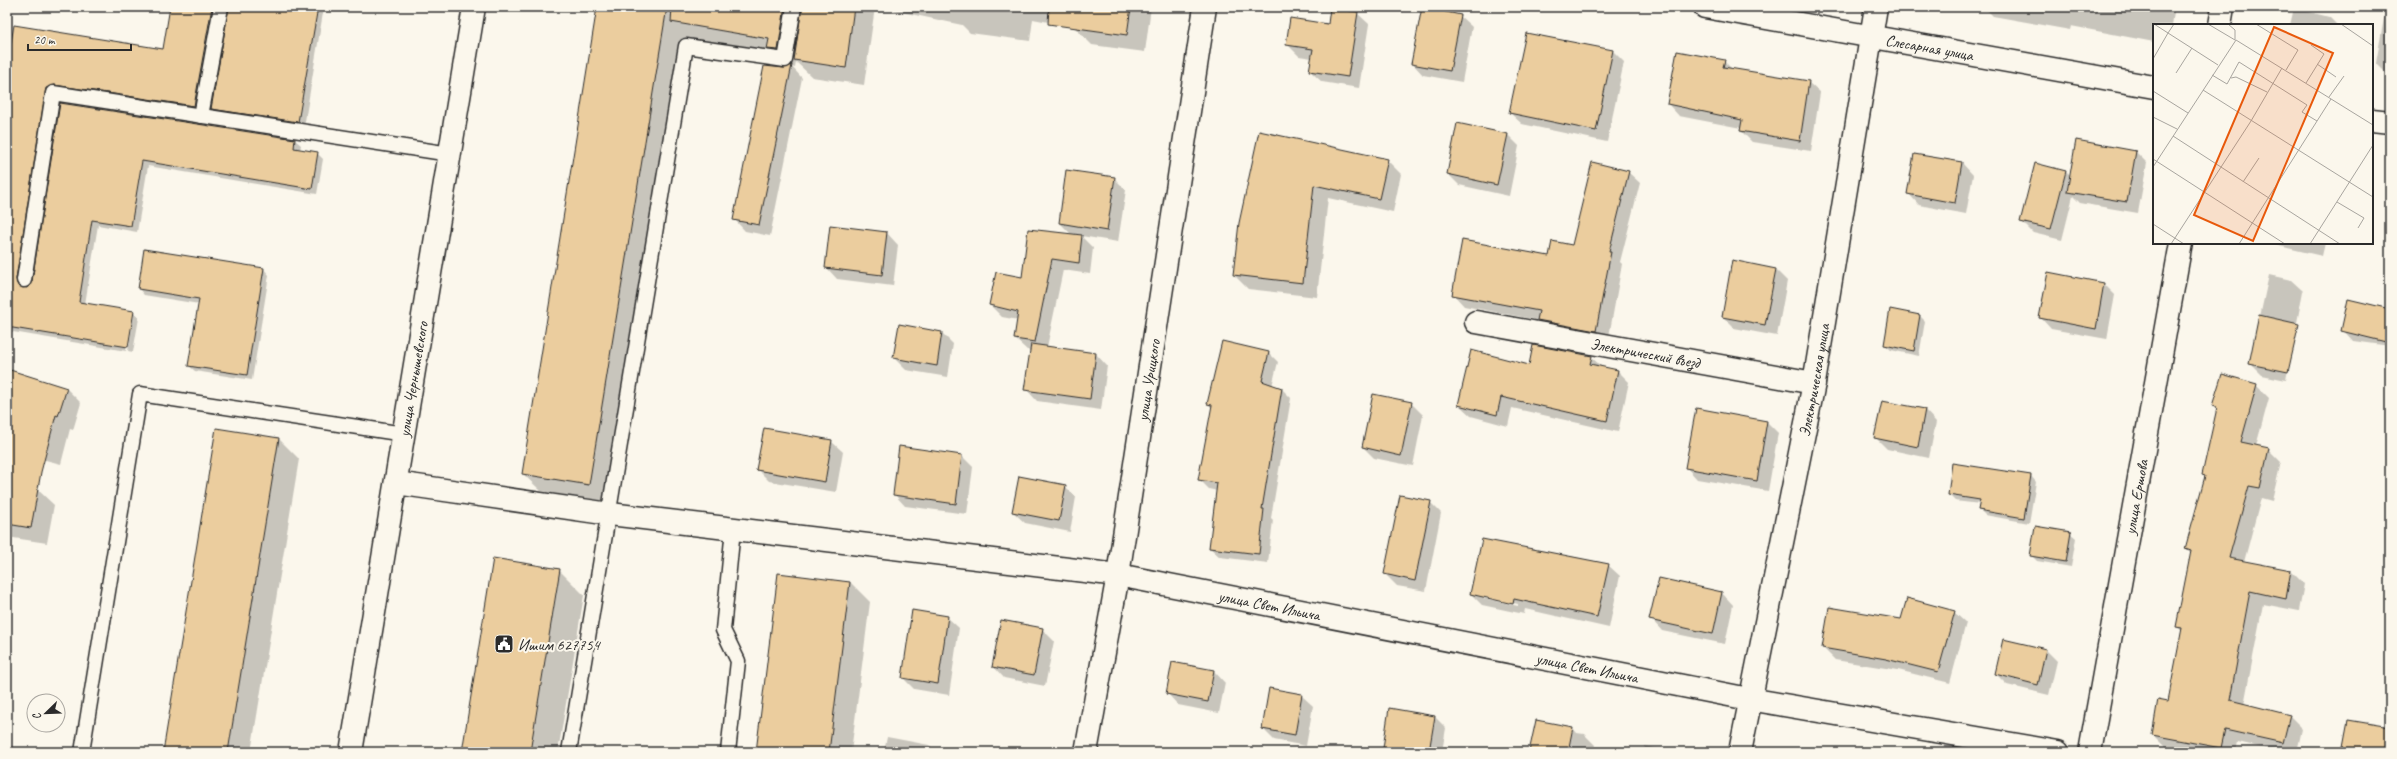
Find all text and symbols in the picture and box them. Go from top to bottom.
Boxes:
inset map [2153,24,2373,244]
scale bar [28,26,131,52]
street label: Слесарная улица [1884,30,1976,66]
text: 20 m [34,32,56,48]
street label: улица Чернышевского [394,319,433,439]
street label: Электрическая улица [1794,321,1835,439]
street label: Электрический въезд [1589,334,1703,374]
street label: улица Урицкого [1133,337,1165,423]
street label: улица Ершова [2120,457,2153,537]
street label: улица Свет Ильича [1215,586,1323,626]
public building icon: Ишим 627754 [493,633,515,655]
place label: Ишим 627754 [518,635,602,655]
street label: улица Свет Ильича [1533,648,1641,688]
north arrow [26,693,66,733]
text: С [29,710,44,722]

